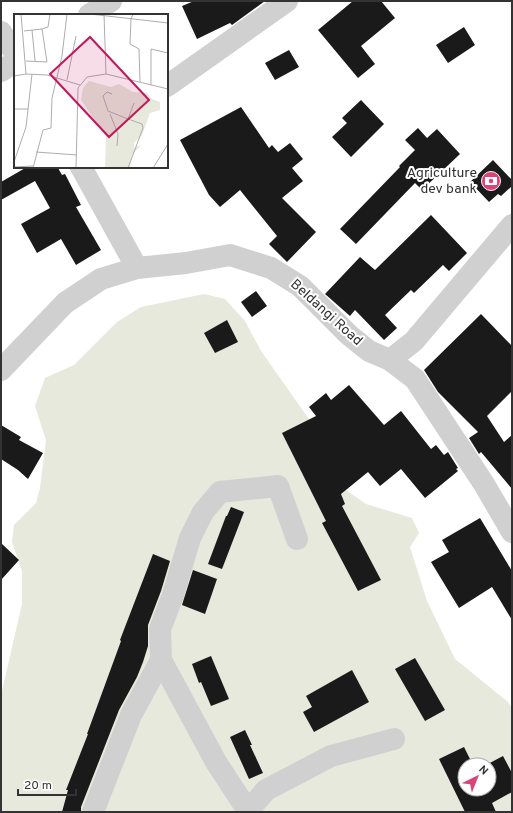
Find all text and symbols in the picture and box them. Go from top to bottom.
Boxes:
inset map [14,14,168,168]
place label: Agriculture dev bank [407,165,477,198]
bank icon: Agriculture dev bank [480,170,502,192]
street label: Beldangi Road [286,276,366,350]
north arrow [457,757,497,797]
text: N [475,763,491,778]
scale bar [18,771,76,797]
text: 20 m [24,778,52,794]

